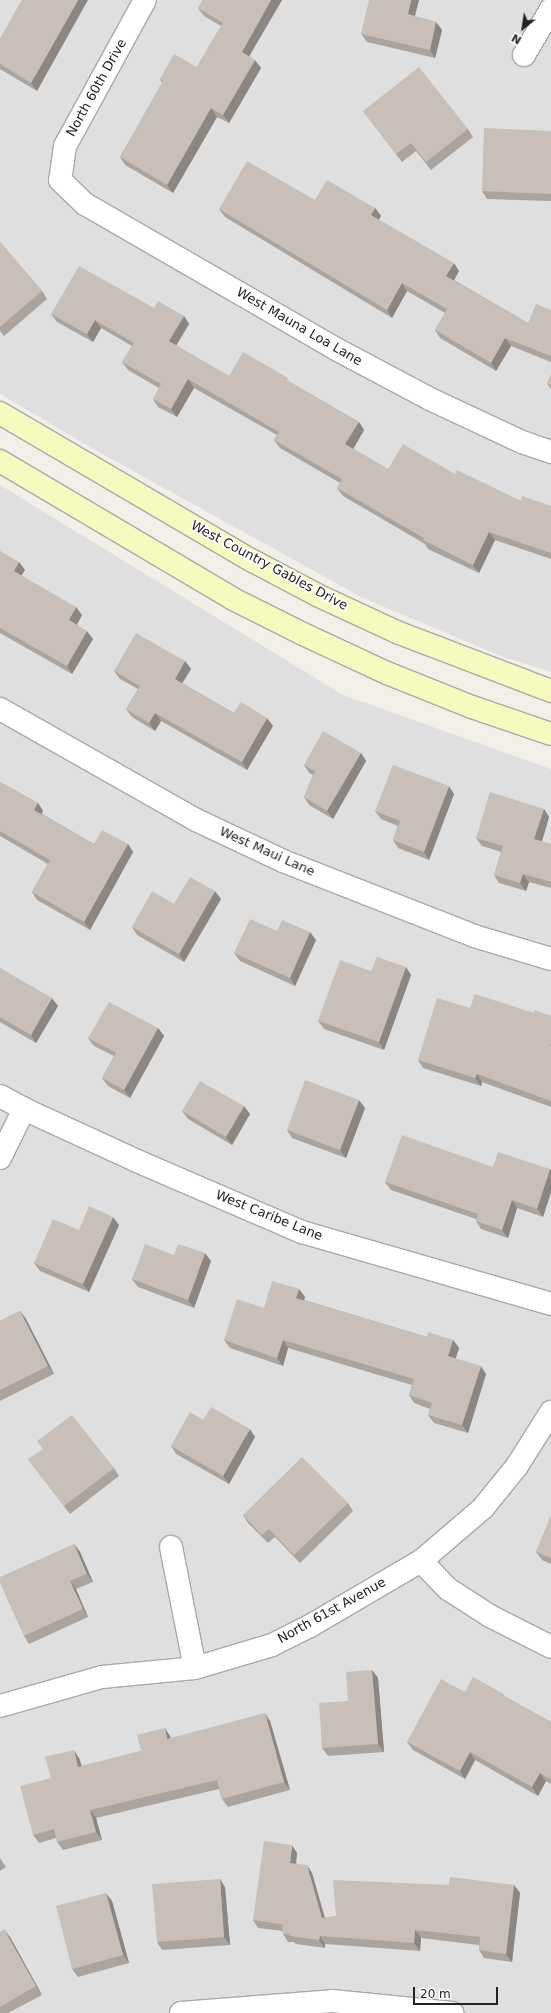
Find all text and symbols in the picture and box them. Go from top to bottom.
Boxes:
north arrow [503,8,543,48]
text: N [510,31,524,47]
street label: North 60th Drive [64,36,130,140]
street label: West Mauna Loa Lane [233,285,365,369]
street label: West Country Gables Drive [188,518,350,614]
street label: West Maui Lane [217,824,317,880]
street label: West Caribe Lane [213,1187,325,1245]
street label: North 61st Avenue [275,1575,389,1647]
scale bar [415,1979,500,2005]
text: 20 m [420,1987,451,2001]

